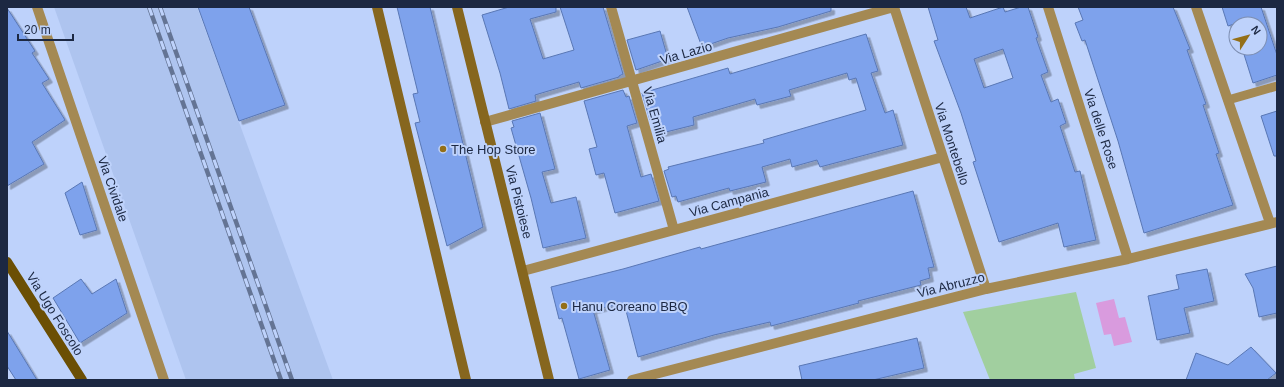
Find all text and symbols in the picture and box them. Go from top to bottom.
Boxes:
scale bar [18,16,73,42]
north arrow [1228,16,1268,56]
text: 20 m [24,23,51,37]
text: N [1249,23,1263,37]
street label: Via Lazio [658,38,714,68]
street label: Via Emilia [640,85,670,145]
street label: Via delle Rose [1081,87,1121,171]
street label: Via Montebello [932,101,972,187]
place label: The Hop Store [451,142,536,157]
marker: The Hop Store [438,144,448,154]
street label: Via Cividale [95,154,131,224]
street label: Via Pistoiese [503,164,535,240]
street label: Via Campania [688,184,771,220]
street label: Via Abruzzo [916,269,986,301]
street label: Via Ugo Foscolo [23,270,87,358]
place label: Hanu Coreano BBQ [572,299,688,314]
marker: Hanu Coreano BBQ [559,301,569,311]

